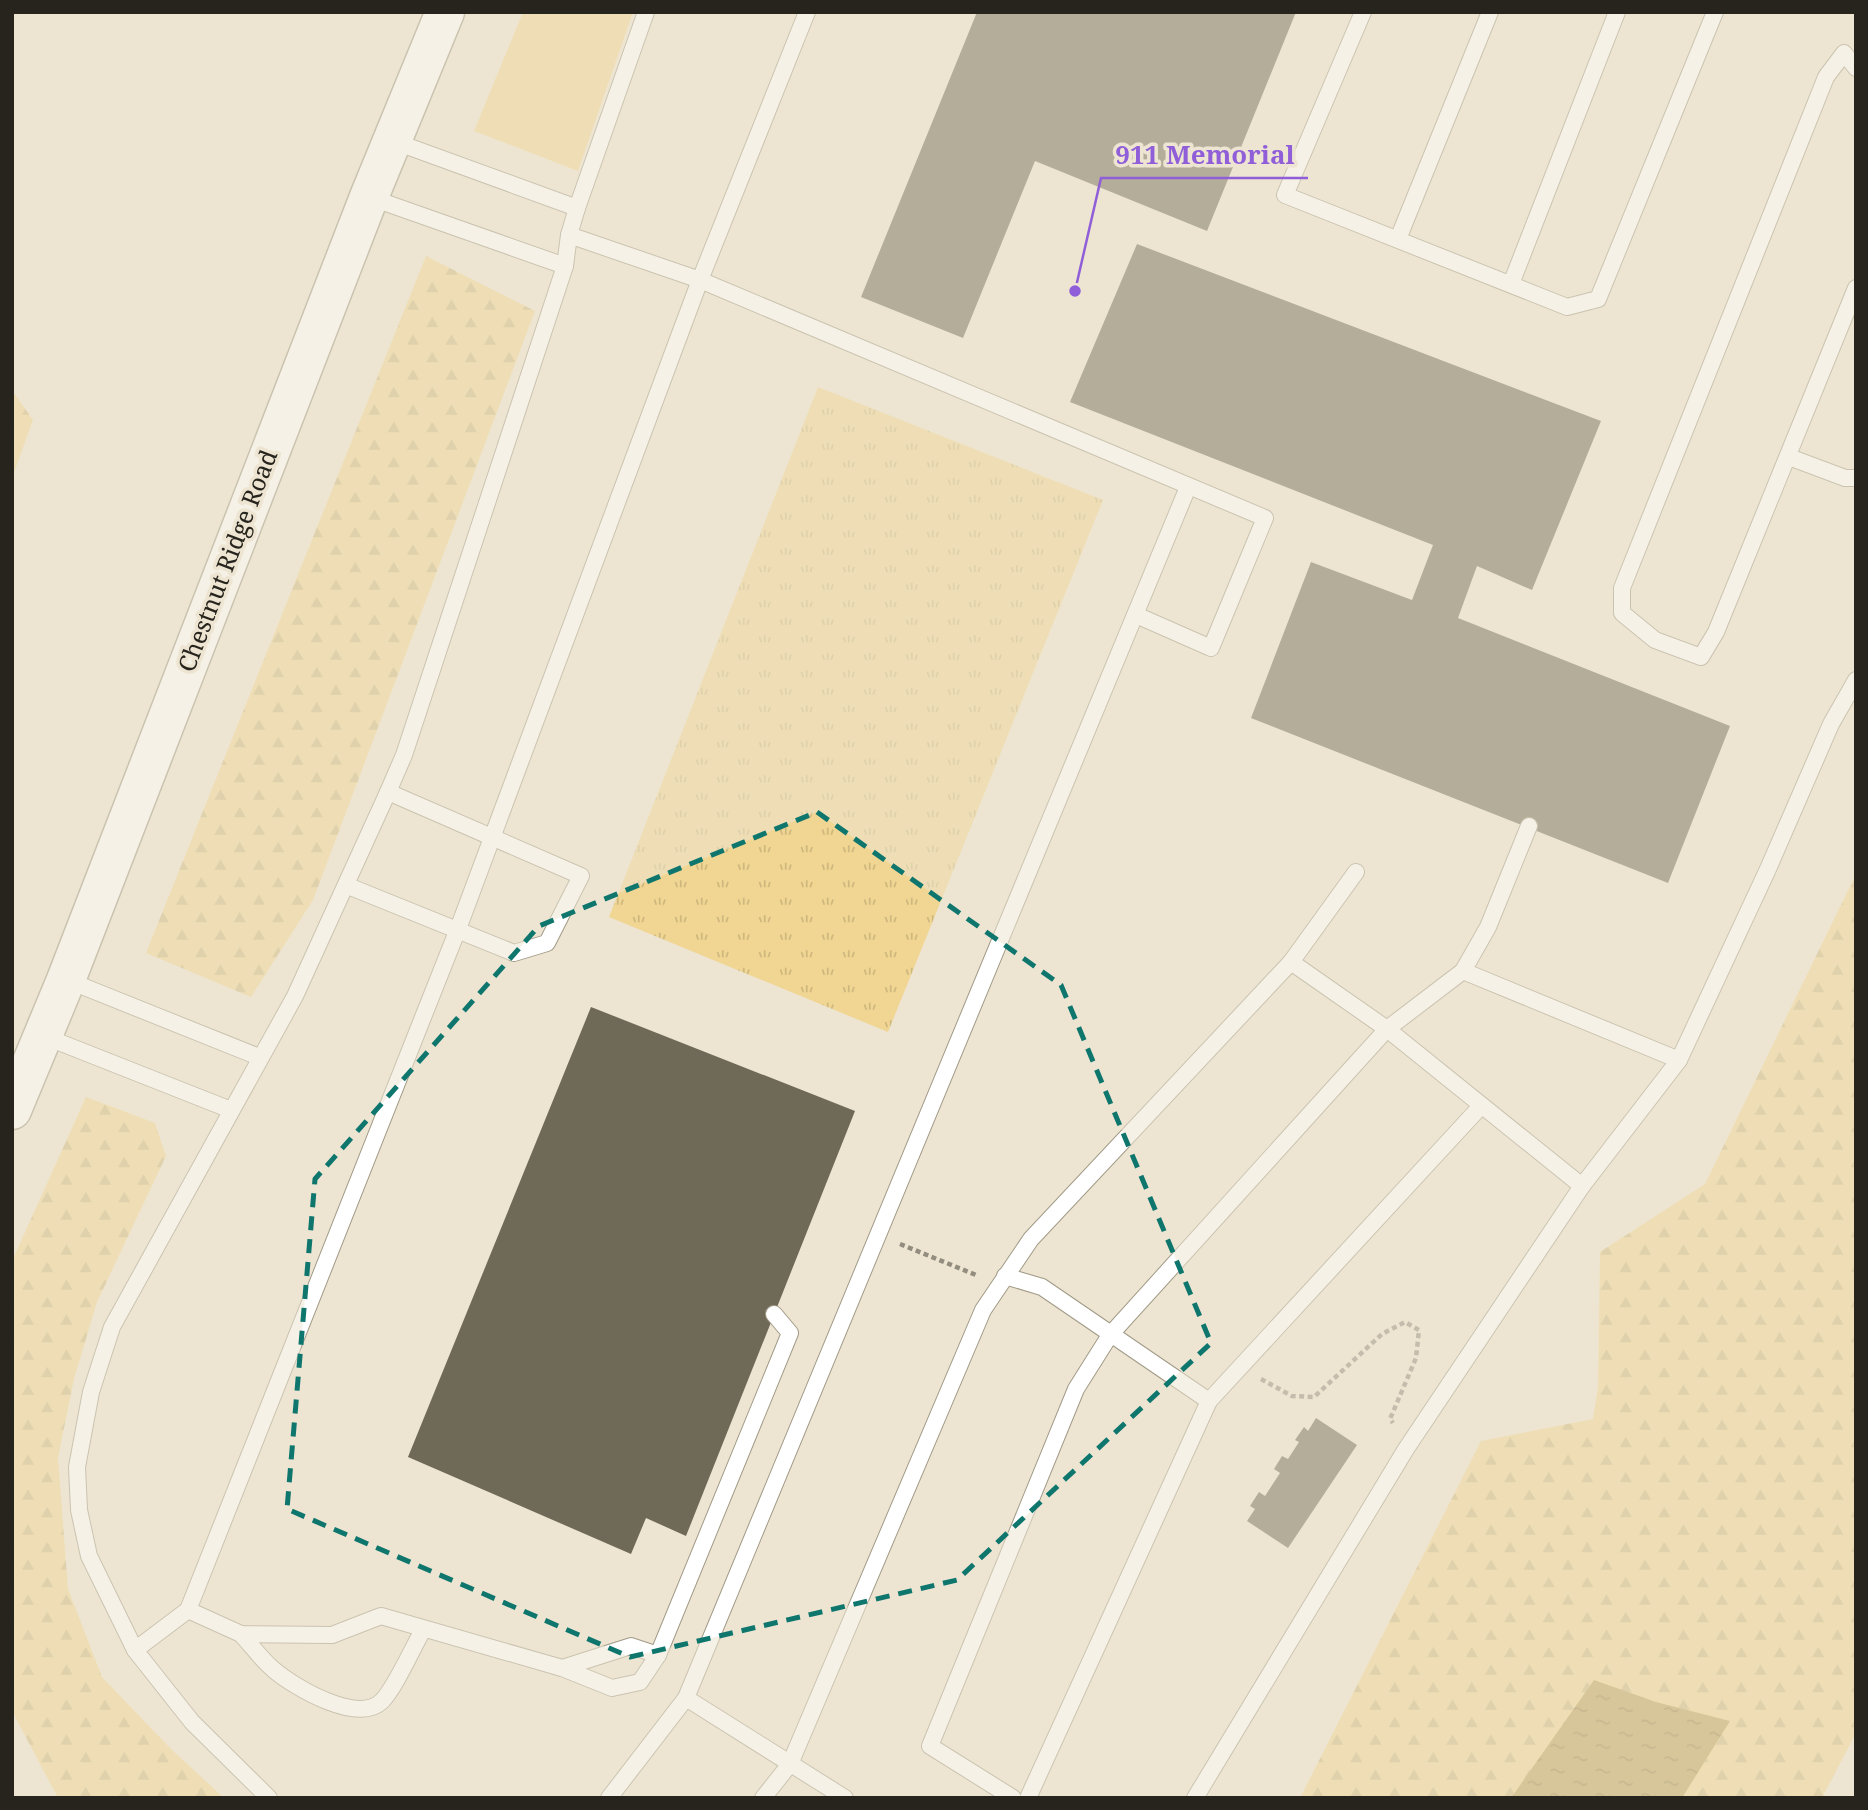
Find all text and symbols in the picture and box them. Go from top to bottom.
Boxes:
callout: 911 Memorial [1101,131,1308,178]
text: 911 Memorial [1115,136,1295,172]
street label: Chestnut Ridge Road [169,444,284,676]

